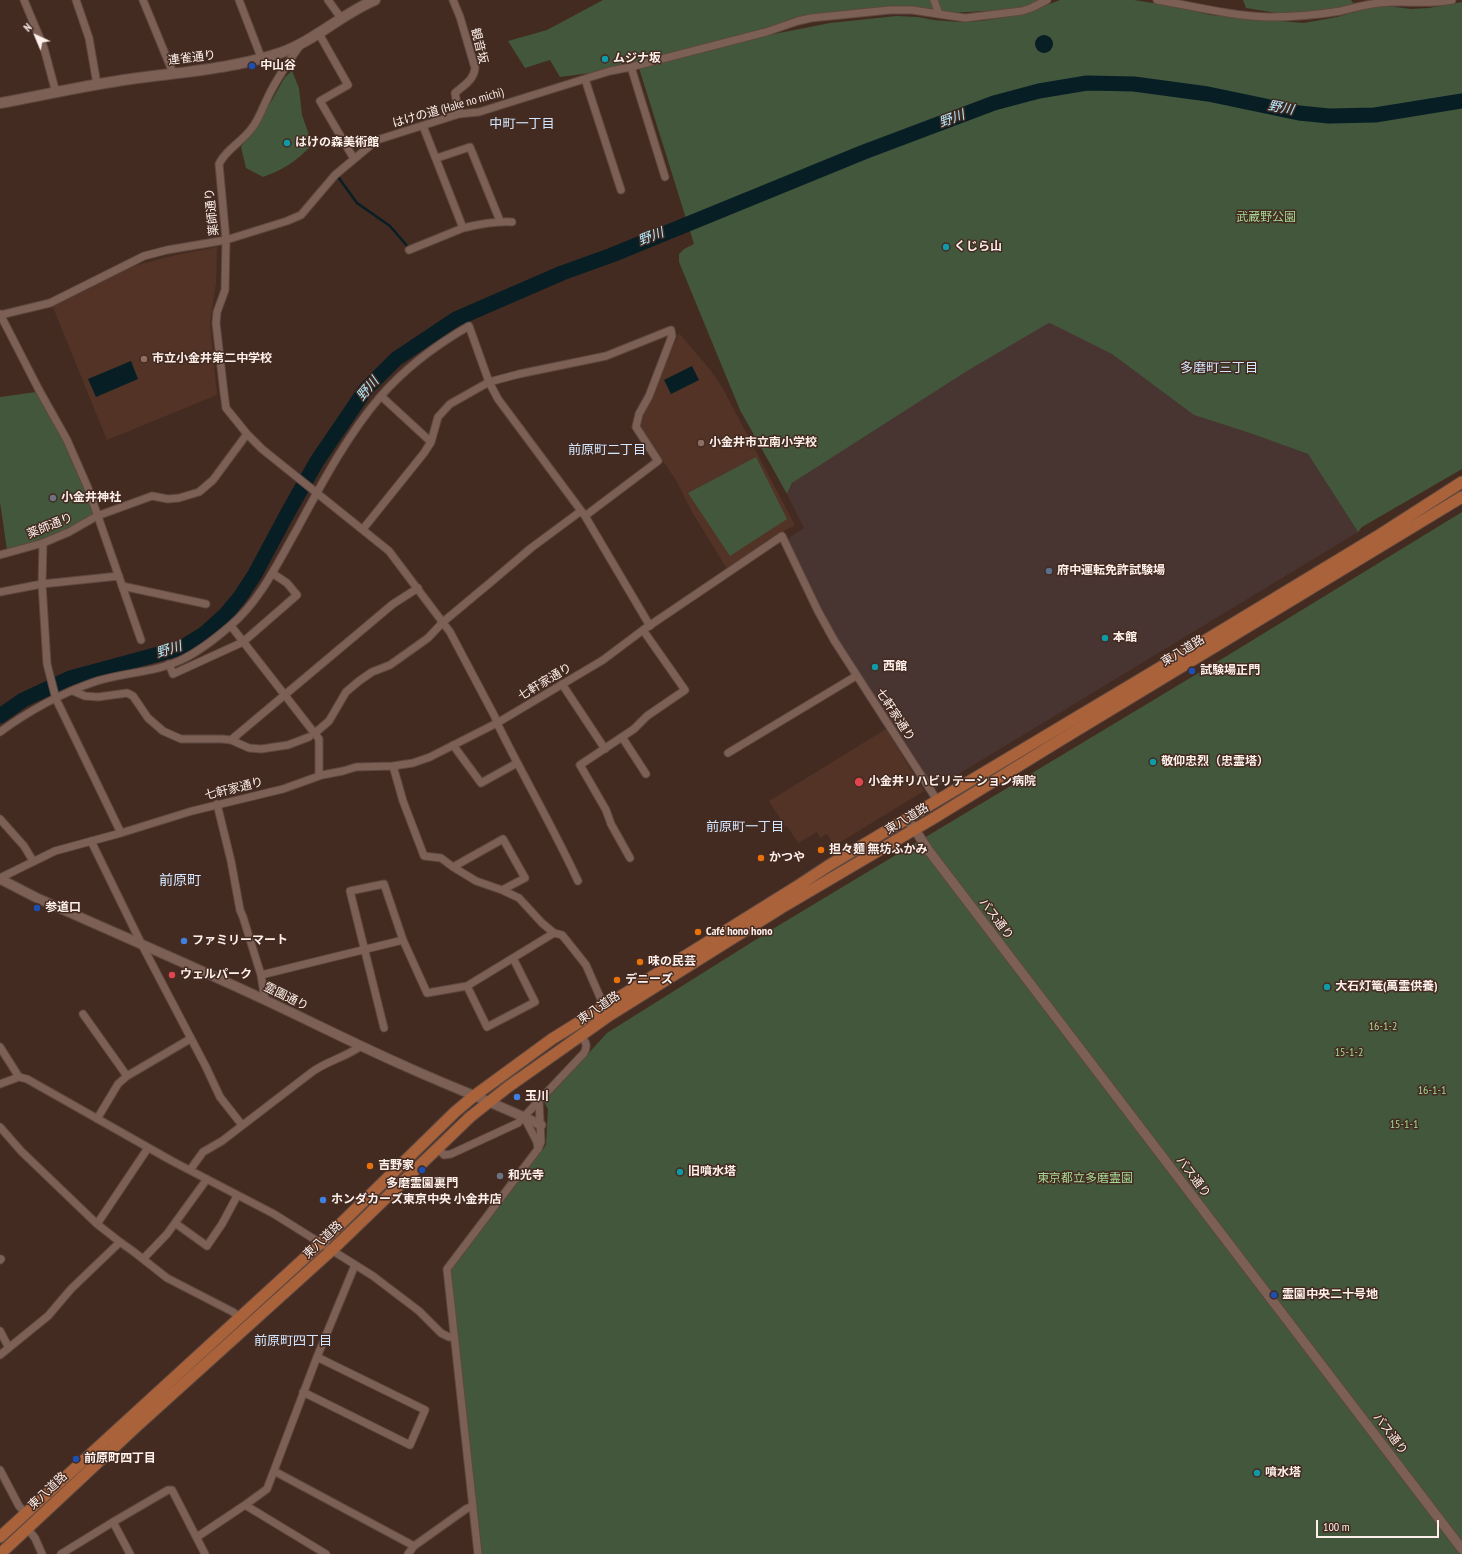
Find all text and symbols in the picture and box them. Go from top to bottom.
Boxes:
north arrow [16,16,56,56]
text: N [21,20,35,34]
street label: 観音坂 [468,27,490,65]
street label: 連雀通り [167,48,217,68]
place label: ムジナ坂 [613,52,661,66]
marker: ムジナ坂 [600,54,610,64]
place label: 中山谷 [260,59,296,73]
marker: 中山谷 [247,61,257,71]
street label: はけの道 (Hake no michi) [391,85,505,131]
water label: 野川 [1267,98,1295,118]
water label: 野川 [937,107,967,131]
district label: 中町一丁目 [490,116,554,132]
place label: はけの森美術館 [295,136,379,150]
marker: はけの森美術館 [282,138,292,148]
street label: 薬師通り [202,187,222,237]
park label: 武蔵野公園 [1236,211,1296,225]
water label: 野川 [636,225,666,249]
place label: くじら山 [954,240,1002,254]
marker: くじら山 [941,242,951,252]
place label: 市立小金井第二中学校 [152,352,272,366]
marker: 市立小金井第二中学校 [139,354,149,364]
district label: 多磨町三丁目 [1180,360,1258,376]
water label: 野川 [354,374,382,404]
place label: 小金井市立南小学校 [709,436,817,450]
marker: 小金井市立南小学校 [696,438,706,448]
district label: 前原町二丁目 [568,442,646,458]
place label: 小金井神社 [61,491,121,505]
marker: 小金井神社 [48,493,58,503]
street label: 薬師通り [25,510,75,542]
place label: 府中運転免許試験場 [1057,564,1165,578]
marker: 府中運転免許試験場 [1044,566,1054,576]
place label: 本館 [1113,631,1137,645]
street label: 東八道路 [1159,632,1207,670]
marker: 本館 [1100,633,1110,643]
water label: 野川 [154,639,184,661]
street label: 七軒家通り [516,660,574,704]
place label: 西館 [883,660,907,674]
marker: 西館 [870,662,880,672]
place label: 試験場正門 [1200,664,1260,678]
marker: 試験場正門 [1187,666,1197,676]
street label: 七軒家通り [873,686,917,744]
place label: 敬仰忠烈（忠霊塔） [1161,755,1269,769]
marker: 敬仰忠烈（忠霊塔） [1148,757,1158,767]
street label: 七軒家通り [203,775,265,803]
place label: 小金井リハビリテーション病院 [868,775,1036,789]
marker: 小金井リハビリテーション病院 [853,776,865,788]
street label: 東八道路 [883,800,931,838]
district label: 前原町一丁目 [706,819,784,835]
place label: 担々麺 無坊ふかみ [829,843,927,857]
marker: 担々麺 無坊ふかみ [816,845,826,855]
place label: かつや [769,851,805,865]
marker: かつや [756,853,766,863]
district label: 前原町 [159,873,201,889]
street label: バス通り [976,895,1016,943]
place label: 参道口 [45,901,81,915]
marker: 参道口 [32,903,42,913]
place label: Café hono hono [706,925,773,939]
marker: Café hono hono [693,927,703,937]
place label: ファミリーマート [192,934,288,948]
marker: ファミリーマート [179,936,189,946]
place label: 味の民芸 [648,955,696,969]
marker: 味の民芸 [635,957,645,967]
place label: ウェルパーク [180,968,252,982]
marker: ウェルパーク [167,970,177,980]
place label: デニーズ [625,973,673,987]
marker: デニーズ [612,975,622,985]
street label: 霊園通り [261,980,311,1014]
place label: 大石灯篭(萬霊供養) [1335,980,1438,994]
marker: 大石灯篭(萬霊供養) [1322,982,1332,992]
street label: 東八道路 [575,989,623,1027]
park label: 16-1-2 [1369,1020,1397,1034]
park label: 15-1-2 [1335,1046,1363,1060]
park label: 16-1-1 [1418,1084,1446,1098]
place label: 玉川 [525,1090,549,1104]
marker: 玉川 [512,1092,522,1102]
park label: 15-1-1 [1390,1118,1418,1132]
street label: バス通り [1173,1153,1213,1201]
place label: 吉野家 [378,1159,414,1173]
marker: 吉野家 [365,1161,375,1171]
marker: 多磨霊園裏門 [417,1165,427,1175]
place label: 旧噴水塔 [688,1165,736,1179]
marker: 旧噴水塔 [675,1167,685,1177]
place label: 和光寺 [508,1169,544,1183]
marker: 和光寺 [495,1171,505,1181]
park label: 東京都立多磨霊園 [1037,1172,1133,1186]
place label: 多磨霊園裏門 [386,1177,458,1191]
place label: ホンダカーズ東京中央 小金井店 [331,1193,501,1207]
marker: ホンダカーズ東京中央 小金井店 [318,1195,328,1205]
street label: 東八道路 [301,1218,345,1262]
place label: 霊園中央二十号地 [1282,1288,1378,1302]
marker: 霊園中央二十号地 [1269,1290,1279,1300]
district label: 前原町四丁目 [254,1333,332,1349]
street label: バス通り [1370,1410,1410,1458]
place label: 前原町四丁目 [84,1452,156,1466]
marker: 前原町四丁目 [71,1454,81,1464]
place label: 噴水塔 [1265,1466,1301,1480]
marker: 噴水塔 [1252,1468,1262,1478]
street label: 東八道路 [26,1469,70,1513]
scale bar [1318,1512,1441,1538]
text: 100 m [1323,1519,1350,1534]

